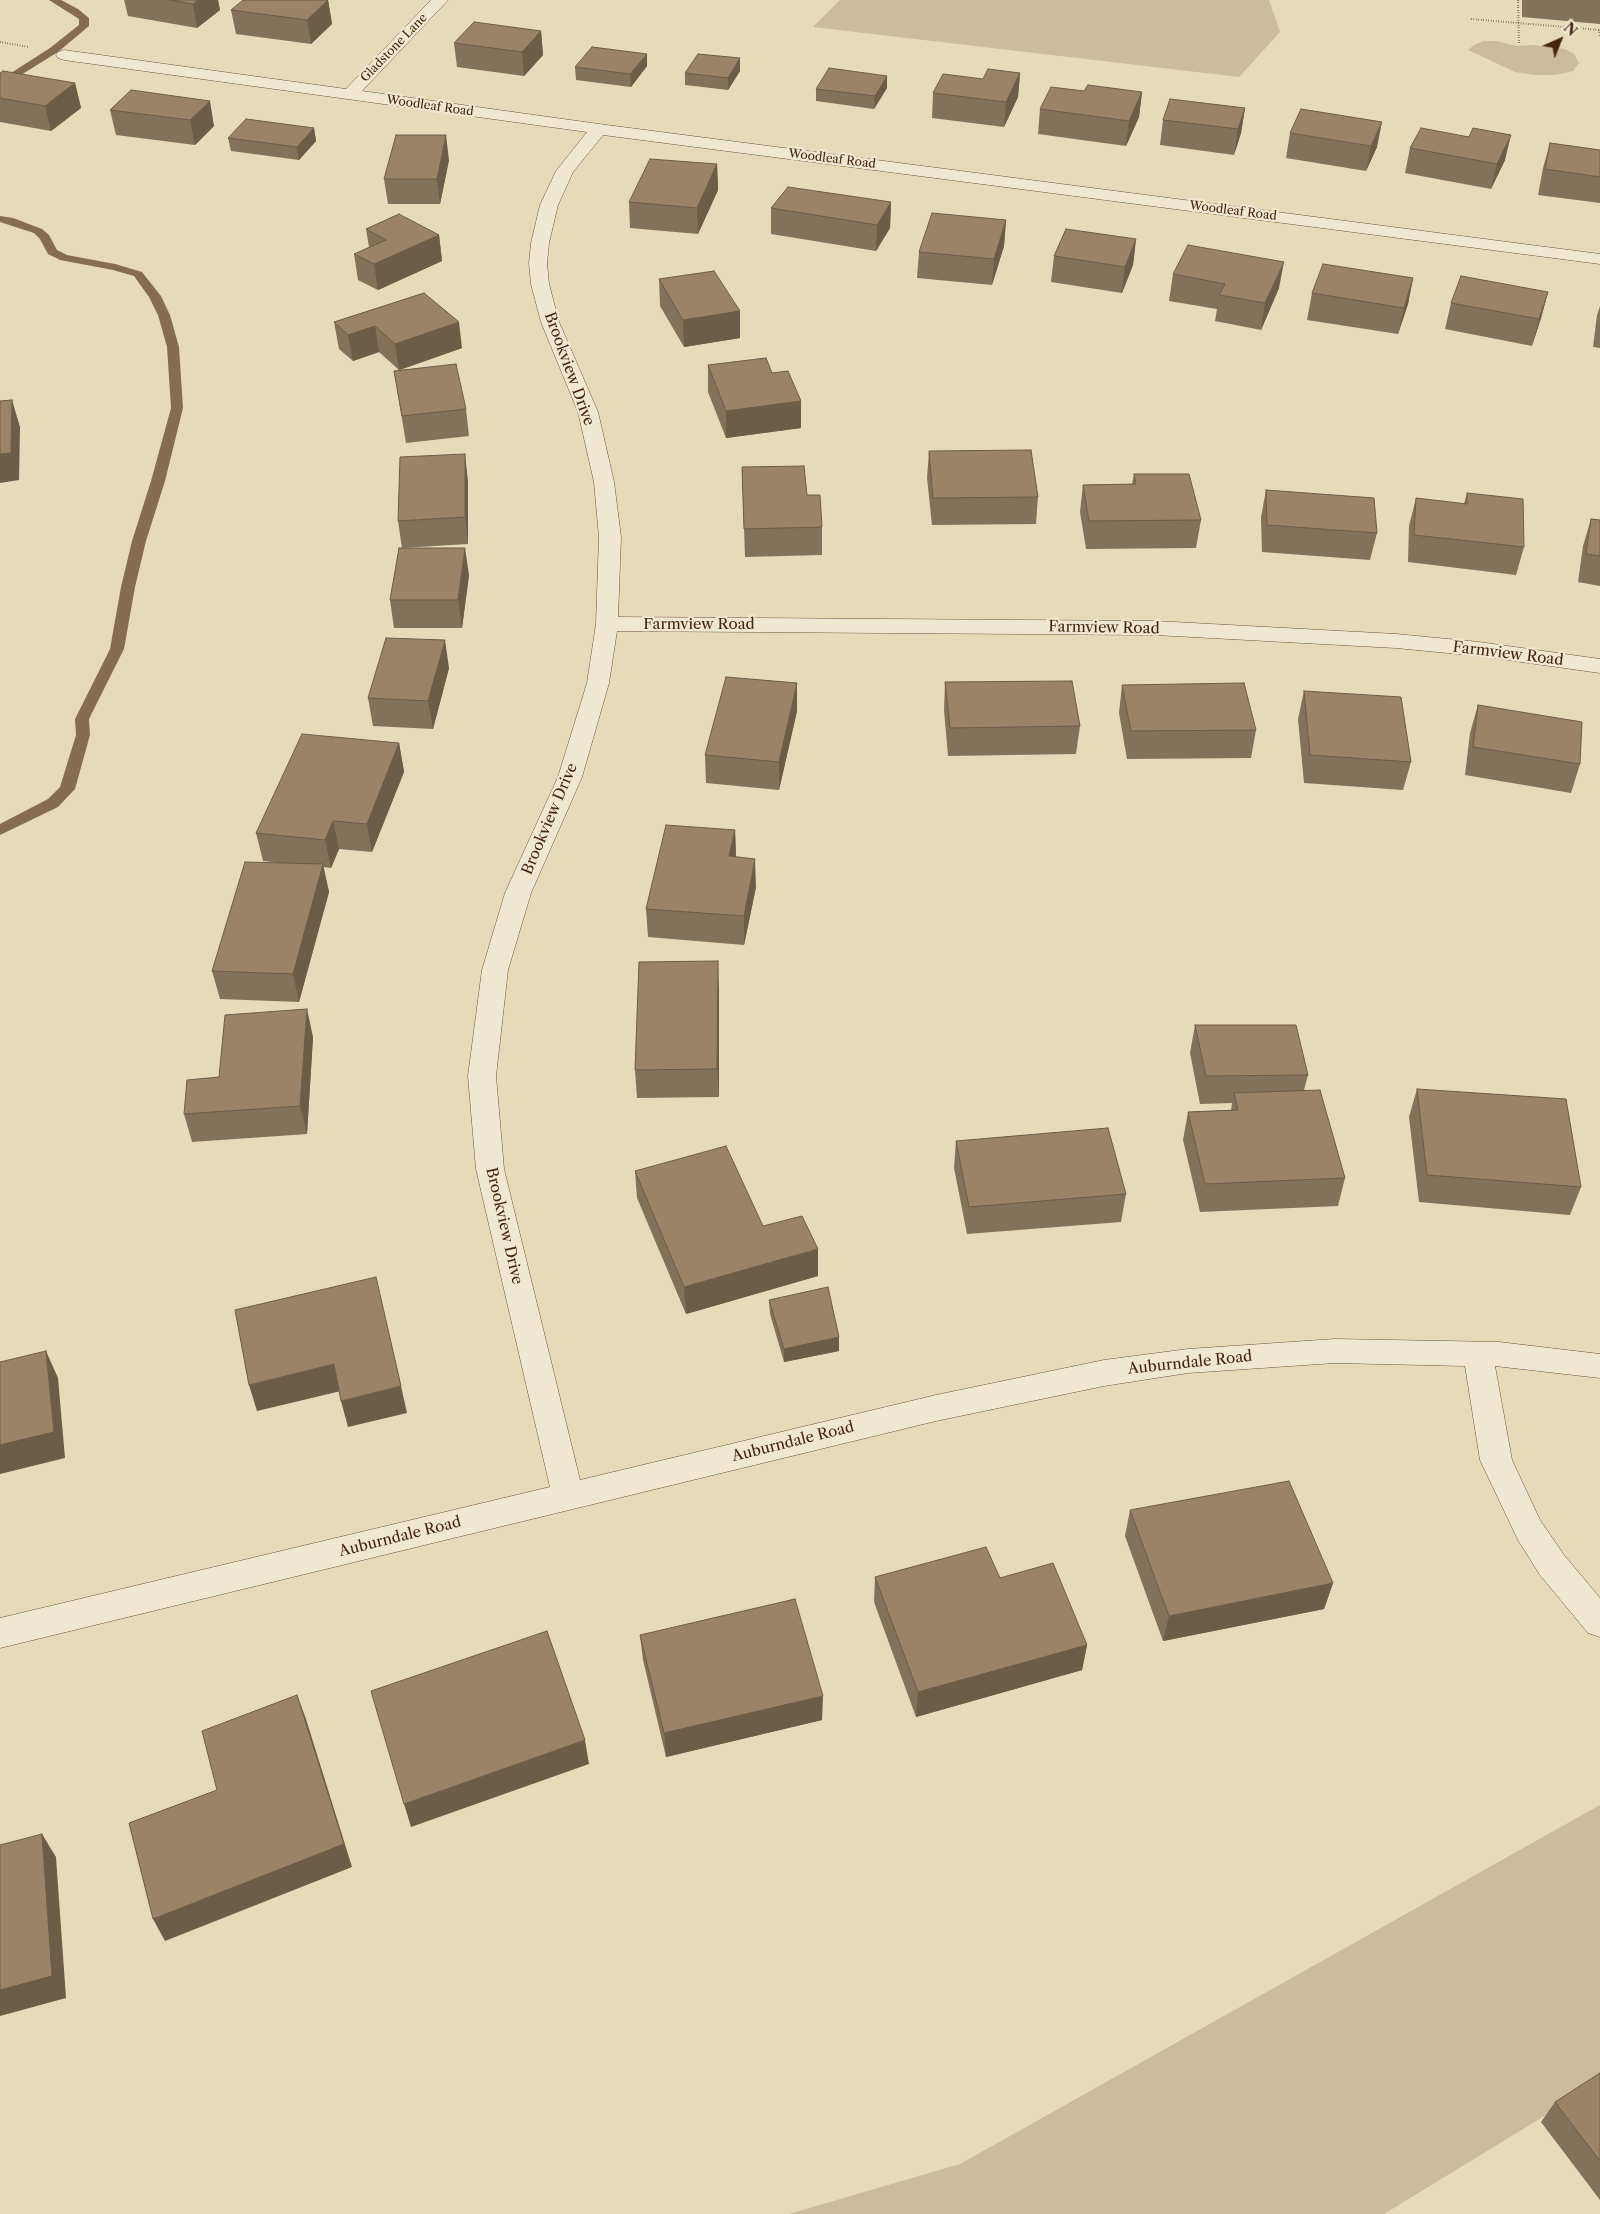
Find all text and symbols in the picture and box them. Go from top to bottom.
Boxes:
street label: Gladstone Lane [358,11,430,85]
north arrow [1535,15,1585,65]
text: N [1560,19,1581,40]
street label: Woodleaf Road [385,93,475,119]
street label: Woodleaf Road [787,146,877,172]
street label: Woodleaf Road [1188,198,1278,224]
street label: Brookview Drive [540,310,598,428]
street label: Farmview Road [643,616,755,634]
street label: Farmview Road [1048,618,1160,638]
street label: Farmview Road [1452,638,1564,670]
street label: Brookview Drive [518,760,582,878]
street label: Brookview Drive [482,1166,526,1286]
street label: Auburndale Road [1127,1348,1253,1378]
street label: Auburndale Road [730,1418,856,1466]
street label: Auburndale Road [337,1513,463,1561]

